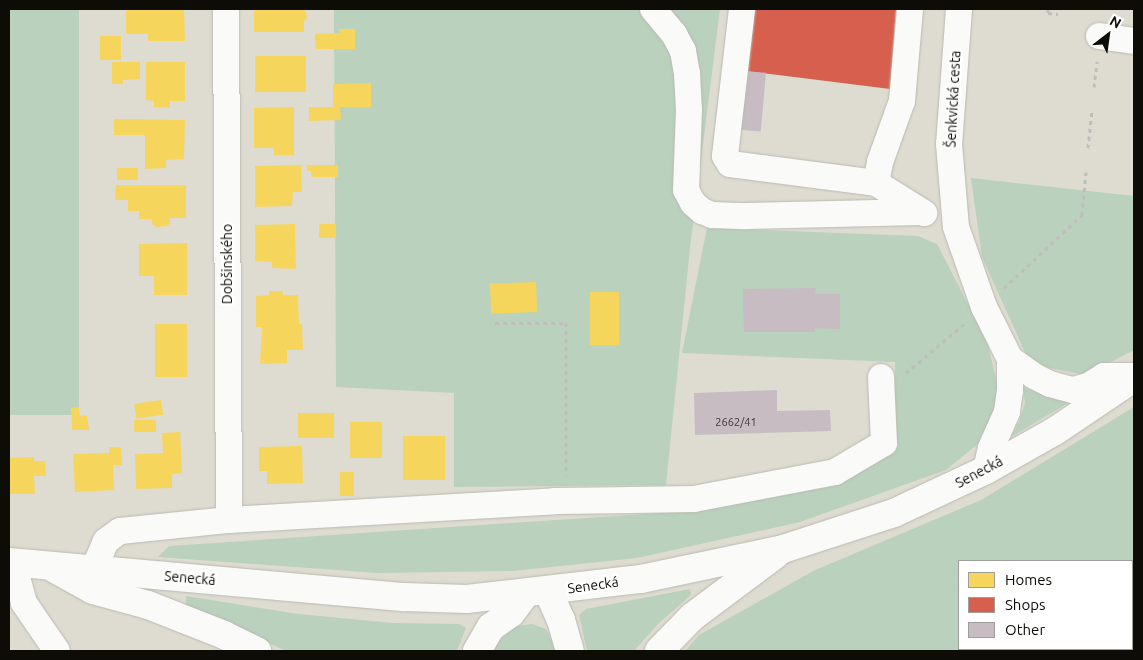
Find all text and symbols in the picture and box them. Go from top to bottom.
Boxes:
north arrow [1083,10,1133,60]
text: N [1107,12,1124,32]
street label: Šenkvická cesta [942,50,964,148]
street label: Dobšinského [219,224,235,304]
house number: 2662/41 [715,415,757,429]
street label: Senecká [952,452,1006,492]
legend [958,560,1133,650]
street label: Senecká [164,567,216,589]
text: Homes [1005,571,1052,588]
street label: Senecká [566,573,620,597]
text: Shops [1005,596,1046,613]
text: Other [1005,621,1045,638]

